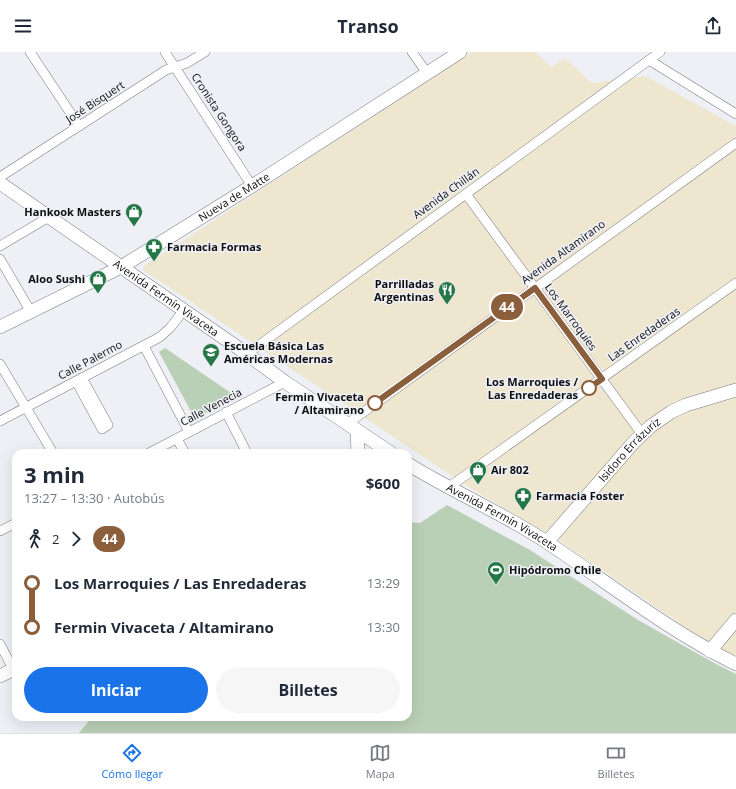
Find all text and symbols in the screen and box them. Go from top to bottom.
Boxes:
text: Transo [337,14,399,38]
icon: menu [12,15,34,37]
icon: share [702,15,724,37]
street label: Cronista Gongora [189,70,250,154]
street label: José Bisquert [62,77,127,127]
street label: Avenida Chillán [409,163,482,222]
street label: Nueva de Matte [195,169,272,224]
shop icon: Hankook Masters [124,202,144,227]
place label: Hankook Masters [24,204,122,219]
street label: Avenida Altamirano [518,216,608,287]
pharmacy icon: Farmacia Formas [144,237,164,262]
place label: Farmacia Formas [167,239,262,254]
street label: Avenida Fermín Vivaceta [111,256,222,339]
shop icon: Aloo Sushi [88,269,108,294]
place label: Aloo Sushi [28,271,85,286]
place label: Parrilladas Argentinas [374,276,435,304]
restaurant icon: Parrilladas Argentinas [437,280,457,305]
street label: Los Marroquíes [542,280,601,353]
line badge: 44 [489,294,525,320]
text: 44 [499,297,515,316]
street label: Las Enredaderas [605,303,683,364]
street label: Calle Palermo [55,336,125,383]
place label: Escuela Básica Las Américas Modernas [224,338,333,366]
school or university icon: Escuela Básica Las Américas Modernas [201,342,221,367]
place label: Los Marroquies / Las Enredaderas [486,374,579,402]
marker: Los Marroquies / Las Enredaderas [581,380,597,396]
street label: Calle Venecia [177,384,244,429]
place label: Fermin Vivaceta / Altamirano [275,389,364,417]
marker: Fermin Vivaceta / Altamirano [367,395,383,411]
street label: Isidoro Errázuriz [595,414,663,485]
text: 3 min [24,459,85,489]
shop icon: Air 802 [468,460,488,485]
place label: Air 802 [491,462,529,477]
text: $600 [366,473,400,493]
street label: Avenida Fermín Vivaceta [444,479,561,554]
pharmacy icon: Farmacia Foster [513,486,533,511]
place label: Farmacia Foster [536,488,624,503]
text: 13:27 – 13:30 · Autobús [24,489,165,507]
icon: walk [24,528,46,550]
icon: forward [65,528,87,550]
text: 44 [101,529,117,548]
text: 2 [52,530,59,548]
sports icon: Hipódromo Chile [486,560,506,585]
place label: Hipódromo Chile [509,562,602,577]
text: Los Marroquies / Las Enredaderas [54,573,307,593]
text: 13:29 [367,574,400,592]
text: Fermin Vivaceta / Altamirano [54,617,274,637]
text: 13:30 [367,618,400,636]
button: Iniciar [24,667,208,713]
button: Billetes [216,667,400,713]
tab: Cómo llegar [101,742,163,781]
tab: Mapa [366,742,395,781]
tab: Billetes [598,742,635,781]

